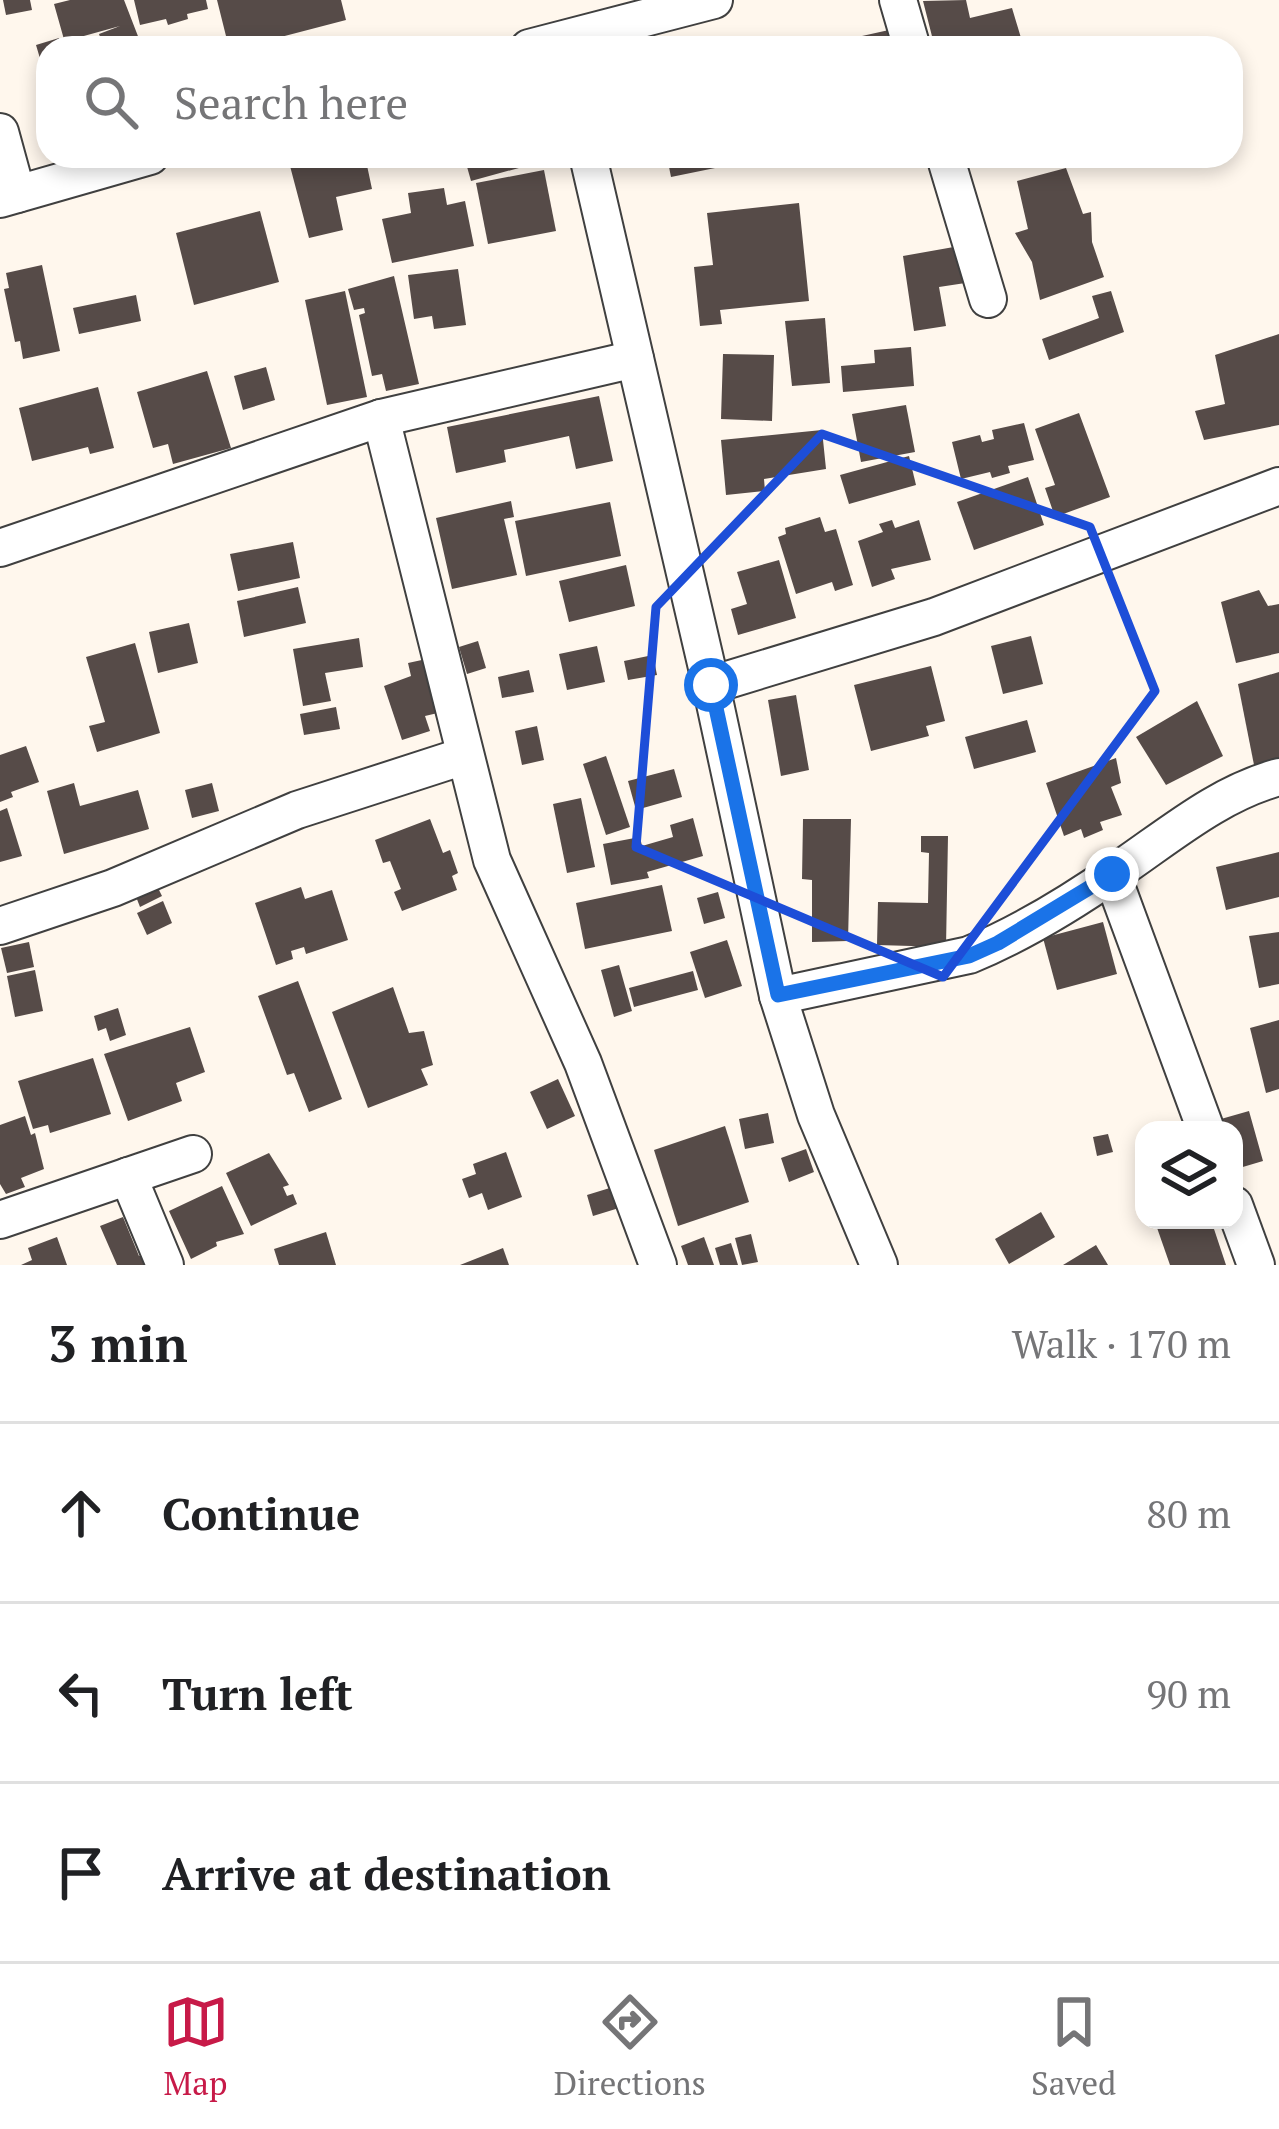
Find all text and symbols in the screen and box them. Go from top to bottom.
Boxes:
search box [36,36,1243,168]
icon: search [78,69,144,135]
text: Search here [174,72,408,132]
route start [684,658,738,712]
route end [1085,847,1139,901]
map controls [1135,1121,1243,1229]
button: layers [1135,1121,1243,1229]
text: 3 min [48,1309,188,1377]
text: Walk · 170 m [1012,1317,1231,1369]
icon: ahead [48,1480,114,1546]
text: Continue [162,1483,360,1543]
text: 80 m [1146,1487,1231,1539]
icon: left [48,1660,114,1726]
text: Turn left [162,1663,353,1723]
text: 90 m [1146,1667,1231,1719]
icon: arrive [48,1840,114,1906]
text: Arrive at destination [162,1843,611,1903]
tab: Map [163,1989,229,2104]
tab: Directions [554,1989,706,2104]
tab: Saved [1031,1989,1116,2104]

